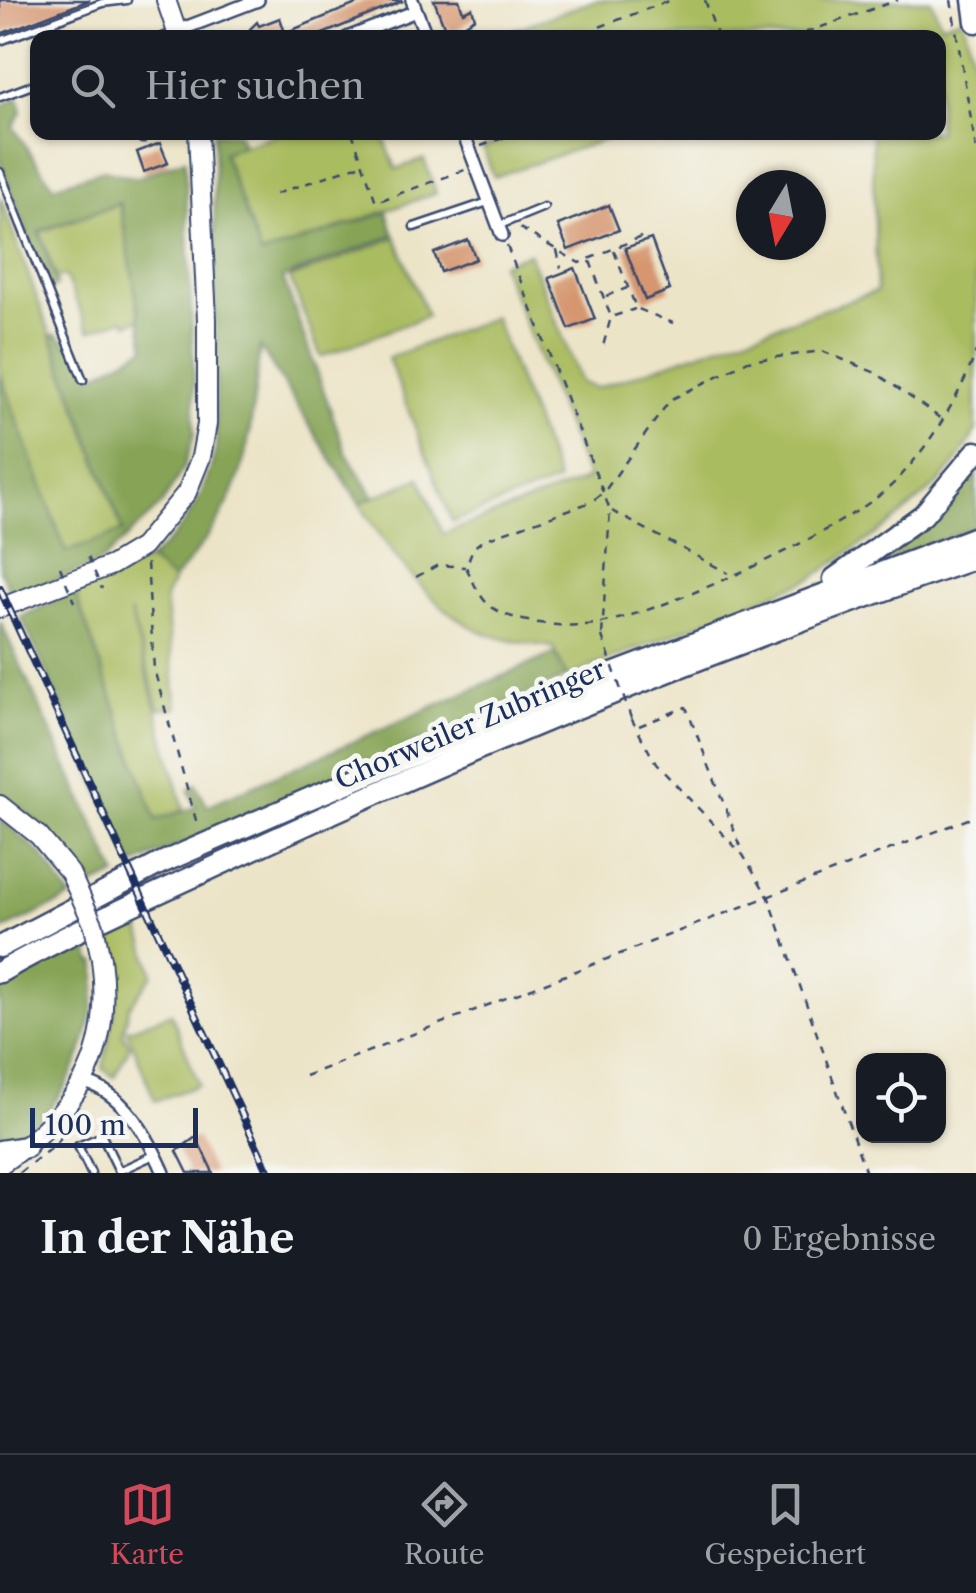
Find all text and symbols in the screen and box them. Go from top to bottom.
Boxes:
search box [30,30,946,140]
icon: search [65,58,120,113]
text: Hier suchen [145,62,365,109]
north arrow [736,170,826,260]
street label: Chorweiler Zubringer [330,652,610,796]
map controls [856,1053,946,1143]
button: locate [856,1053,946,1143]
scale bar [30,1103,198,1148]
text: 100 m [45,1108,126,1142]
text: In der Nähe [40,1212,294,1264]
text: 0 Ergebnisse [742,1219,936,1258]
tab: Karte [110,1477,184,1571]
tab: Route [404,1477,484,1571]
tab: Gespeichert [704,1477,866,1571]

